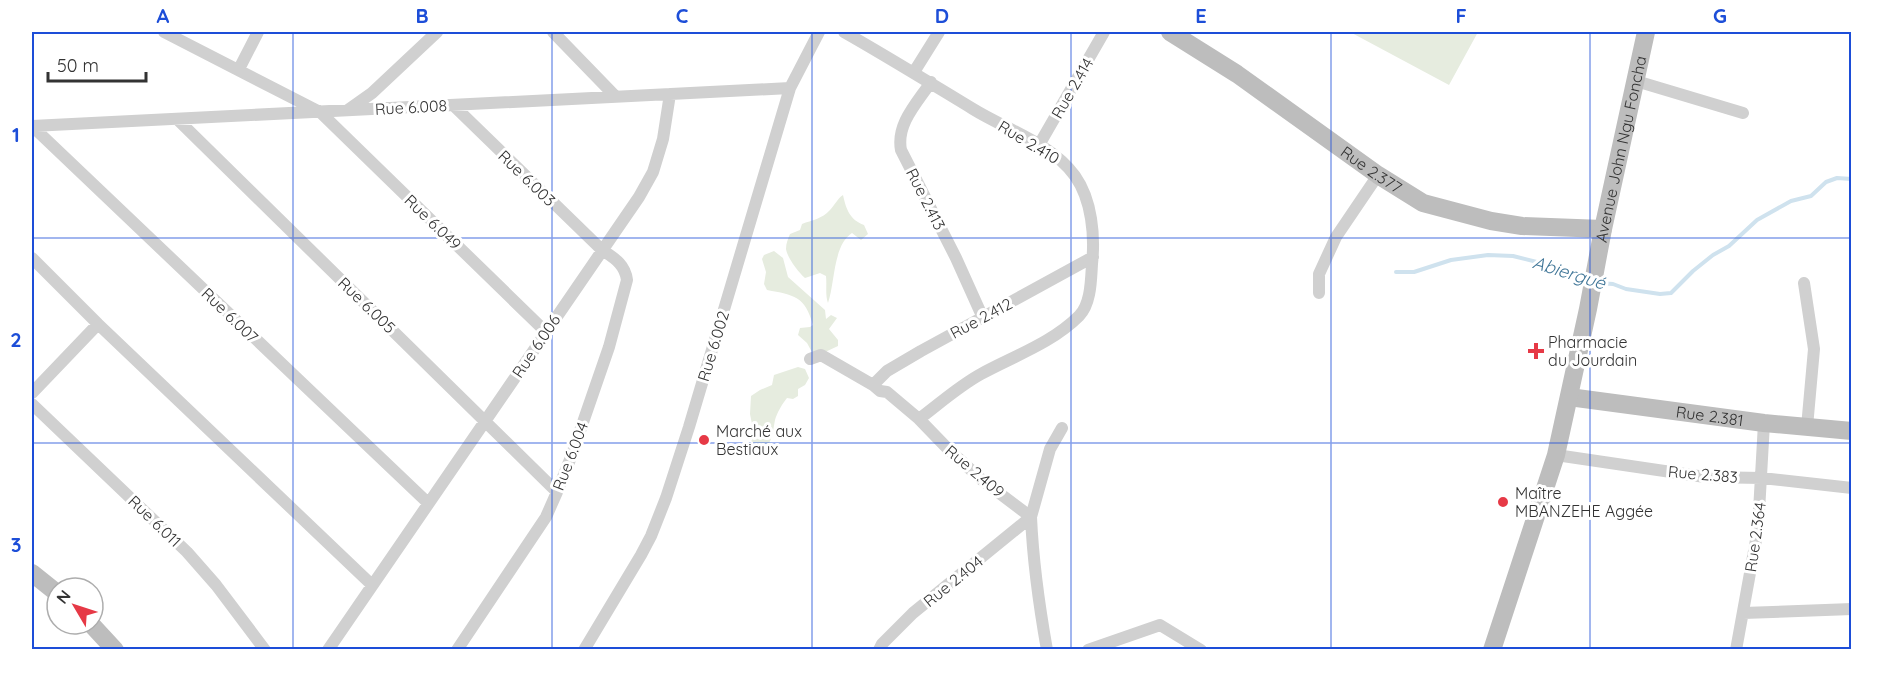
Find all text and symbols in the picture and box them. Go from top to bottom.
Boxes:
text: A [157,3,170,28]
text: B [415,3,429,28]
text: C [676,3,689,28]
text: D [935,3,949,28]
text: E [1195,3,1207,28]
text: F [1455,3,1467,28]
text: G [1713,3,1727,28]
scale bar [48,45,146,83]
text: 50 m [57,54,99,77]
street label: Rue 2.414 [1047,54,1097,122]
street label: Avenue John Ngu Foncha [1591,54,1651,244]
street label: Rue 6.008 [374,95,448,119]
street label: Rue 2.410 [995,116,1063,168]
text: 1 [12,122,20,147]
street label: Rue 2.377 [1337,142,1406,197]
street label: Rue 6.003 [494,146,560,210]
street label: Rue 2.413 [902,165,950,233]
street label: Rue 6.049 [400,190,466,254]
water label: Abiergué [1530,251,1609,295]
street label: Rue 6.005 [334,273,400,337]
street label: Rue 6.007 [198,283,262,347]
street label: Rue 2.412 [947,293,1016,343]
street label: Rue 6.002 [693,308,733,384]
street label: Rue 6.006 [508,310,565,382]
text: 2 [10,327,22,352]
place label: Pharmacie du Jourdain [1548,332,1637,370]
marker: Pharmacie du Jourdain [1529,344,1543,358]
street label: Rue 2.381 [1675,401,1745,430]
street label: Rue 6.004 [548,419,592,493]
place label: Marché aux Bestiaux [716,421,802,459]
marker: Marché aux Bestiaux [697,433,711,447]
street label: Rue 2.409 [941,440,1009,502]
street label: Rue 2.383 [1667,461,1739,487]
place label: Maître MBANZEHE Aggée [1515,483,1653,521]
street label: Rue 6.011 [124,491,186,551]
marker: Maître MBANZEHE Aggée [1496,495,1510,509]
street label: Rue 2.364 [1740,501,1770,573]
text: 3 [11,532,21,557]
street label: Rue 2.404 [919,551,987,611]
north arrow [45,576,105,636]
text: N [52,586,75,607]

